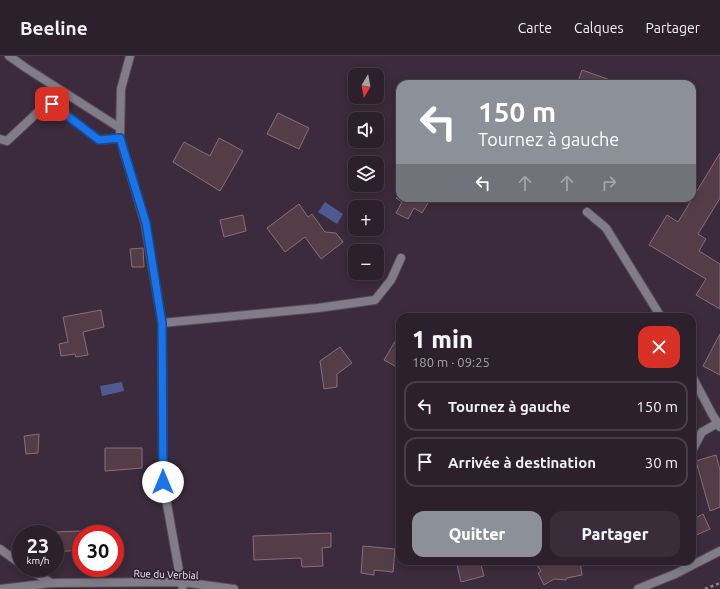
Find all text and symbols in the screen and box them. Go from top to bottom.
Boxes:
text: Beeline [20,17,88,39]
text: Carte [518,20,552,36]
text: Calques [574,20,623,36]
text: Partager [645,20,700,36]
north arrow [348,68,384,104]
map controls [348,68,384,280]
pin [35,87,69,121]
icon: arrive [41,93,63,115]
icon: left [412,96,464,148]
text: 150 m [478,96,556,127]
button: sound [348,112,384,148]
text: Tournez à gauche [478,129,619,149]
button: layers [348,156,384,192]
icon: left [472,172,494,194]
icon: ahead [514,172,536,194]
icon: ahead [556,172,578,194]
icon: right [598,172,620,194]
button: + [348,200,384,236]
button: − [348,244,384,280]
text: 1 min [412,326,473,353]
button: close [638,326,680,368]
text: 180 m · 09:25 [412,355,490,369]
icon: left [414,395,436,417]
text: Tournez à gauche [448,398,571,415]
text: 150 m [636,398,678,415]
icon: arrive [414,451,436,473]
text: Arrivée à destination [448,454,596,471]
text: 30 m [645,454,678,471]
position arrow [142,461,184,503]
button: Quitter [412,511,542,557]
button: Partager [550,511,680,557]
speed limit sign: 30 [72,525,124,577]
text: 23 [27,534,49,557]
text: km/h [26,555,50,566]
street label: Rue du Verbial [133,568,199,581]

